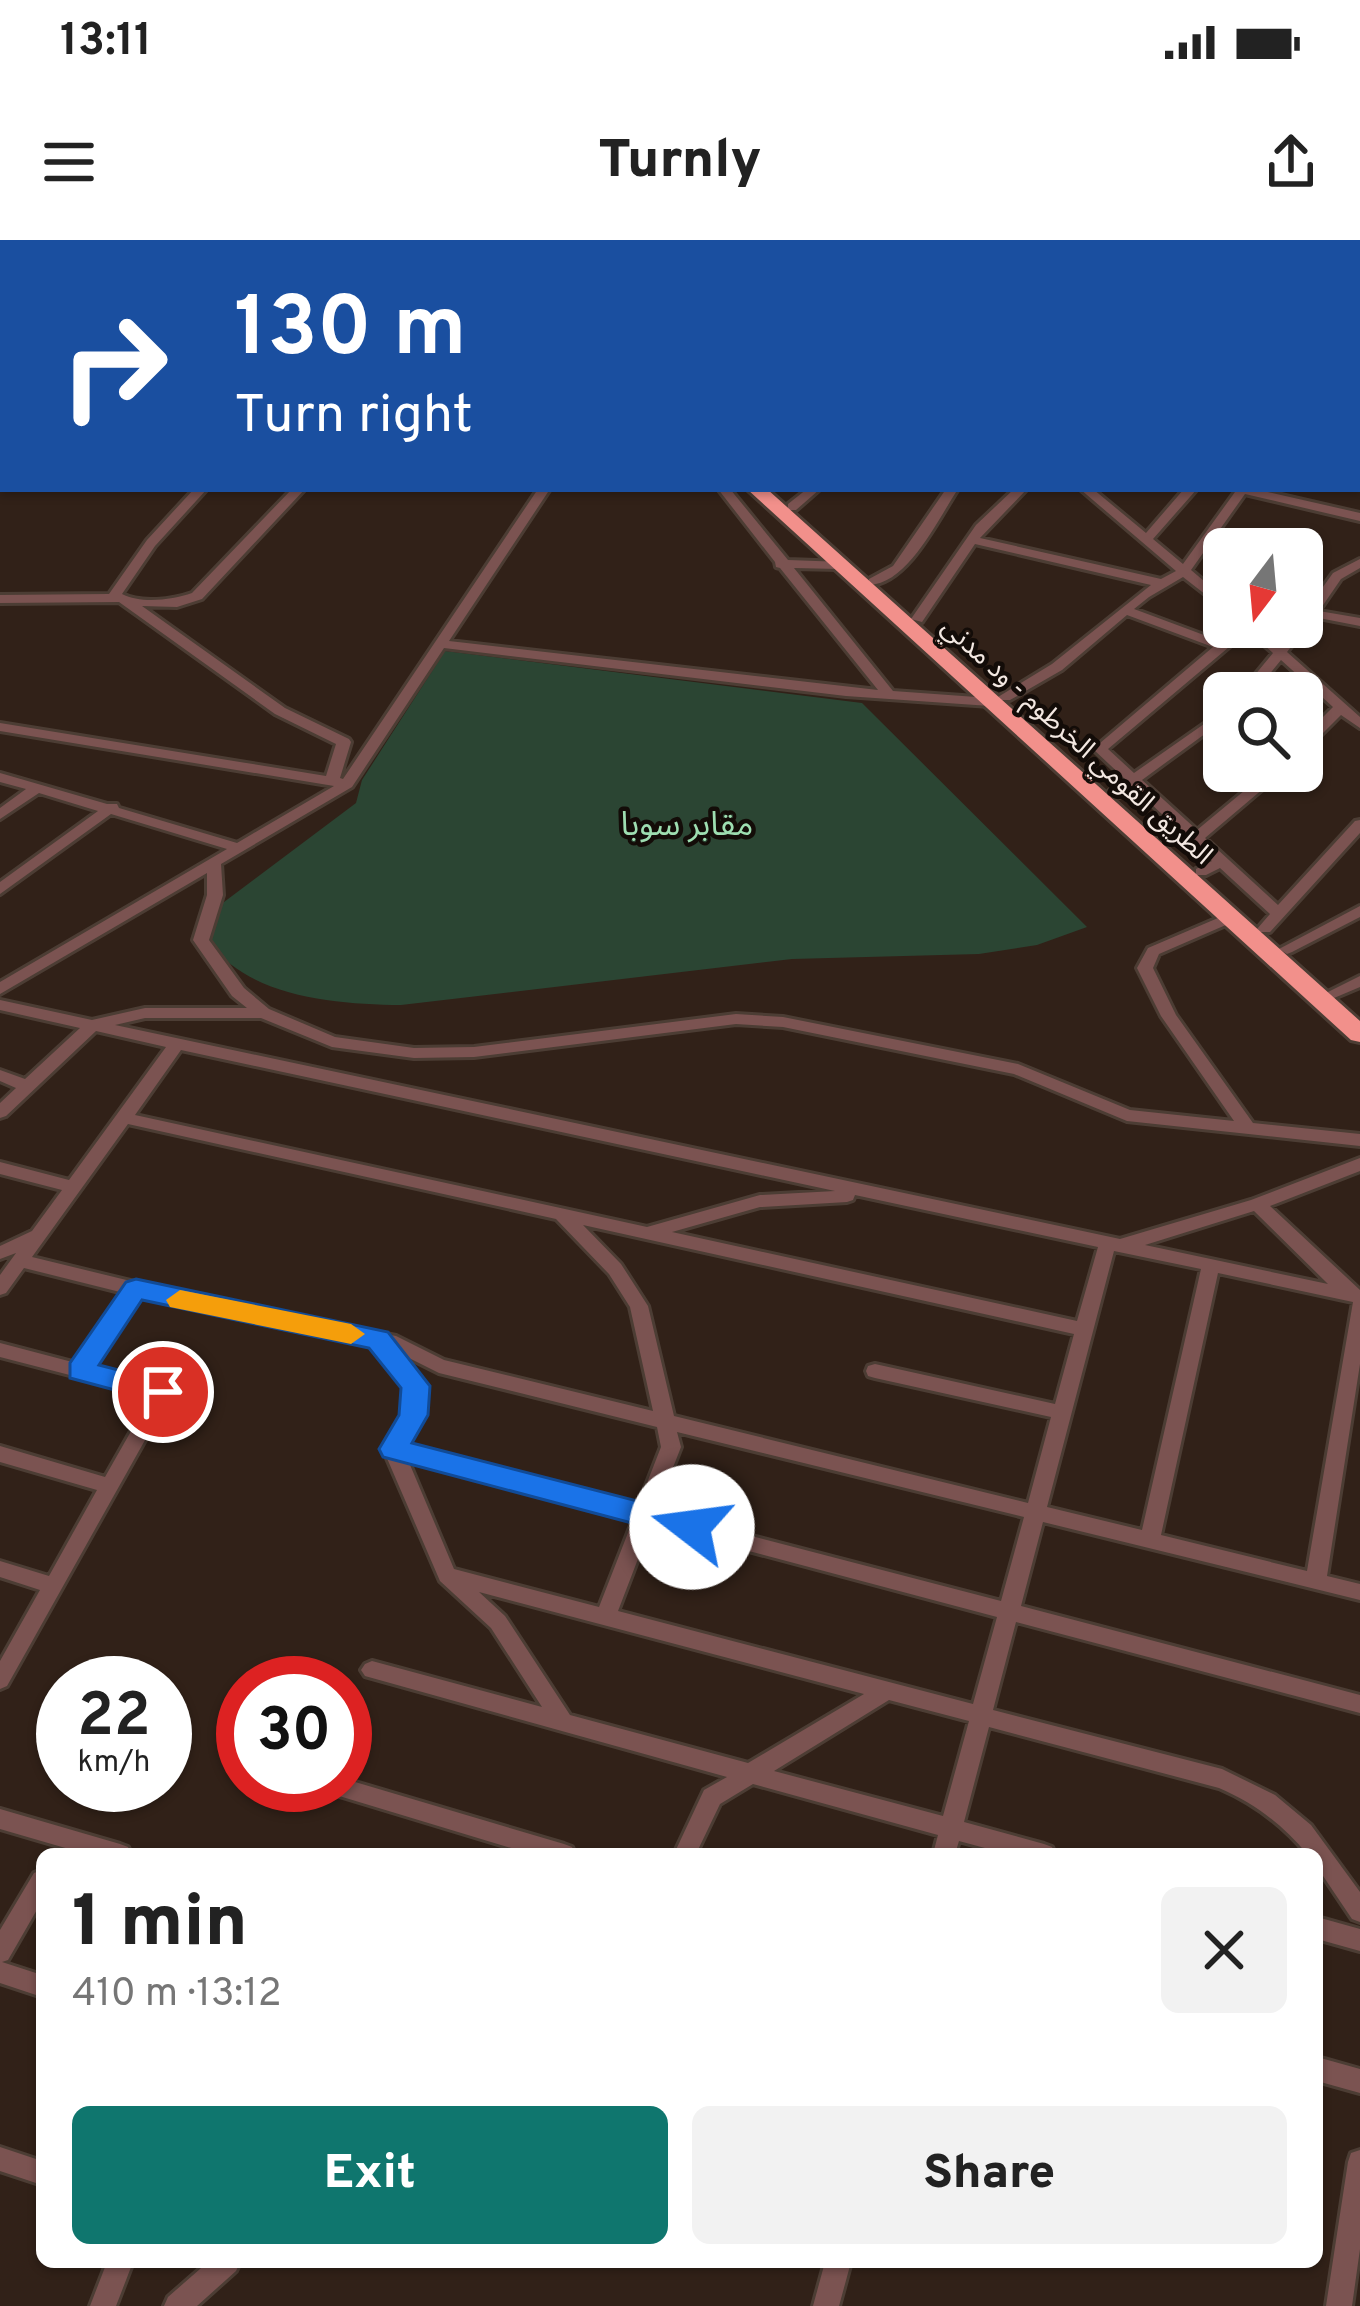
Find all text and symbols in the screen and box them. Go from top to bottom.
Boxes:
text: 13:11 [60,14,152,71]
text: Turnly [598,128,762,197]
icon: menu [36,129,102,195]
icon: share [1258,129,1324,195]
text: 130 m [234,279,466,385]
icon: right [36,288,192,444]
text: Turn right [234,383,473,452]
north arrow [1203,528,1323,648]
map controls [1203,528,1323,792]
street label: الطريق القومي الخرطوم - ود مدني [932,611,1219,874]
button: search [1203,672,1323,792]
park label: مقابر سوبا [621,806,753,848]
pin [112,1341,214,1443]
icon: arrive [130,1359,196,1425]
position arrow [629,1464,755,1590]
speed limit sign: 30 [216,1656,372,1812]
text: 22 [77,1681,151,1757]
text: km/h [78,1745,150,1782]
text: 1 min [72,1880,248,1972]
button: close [1161,1887,1287,2013]
text: 410 m · 13:12 [72,1971,282,2020]
button: Exit [72,2106,668,2244]
button: Share [692,2106,1287,2244]

